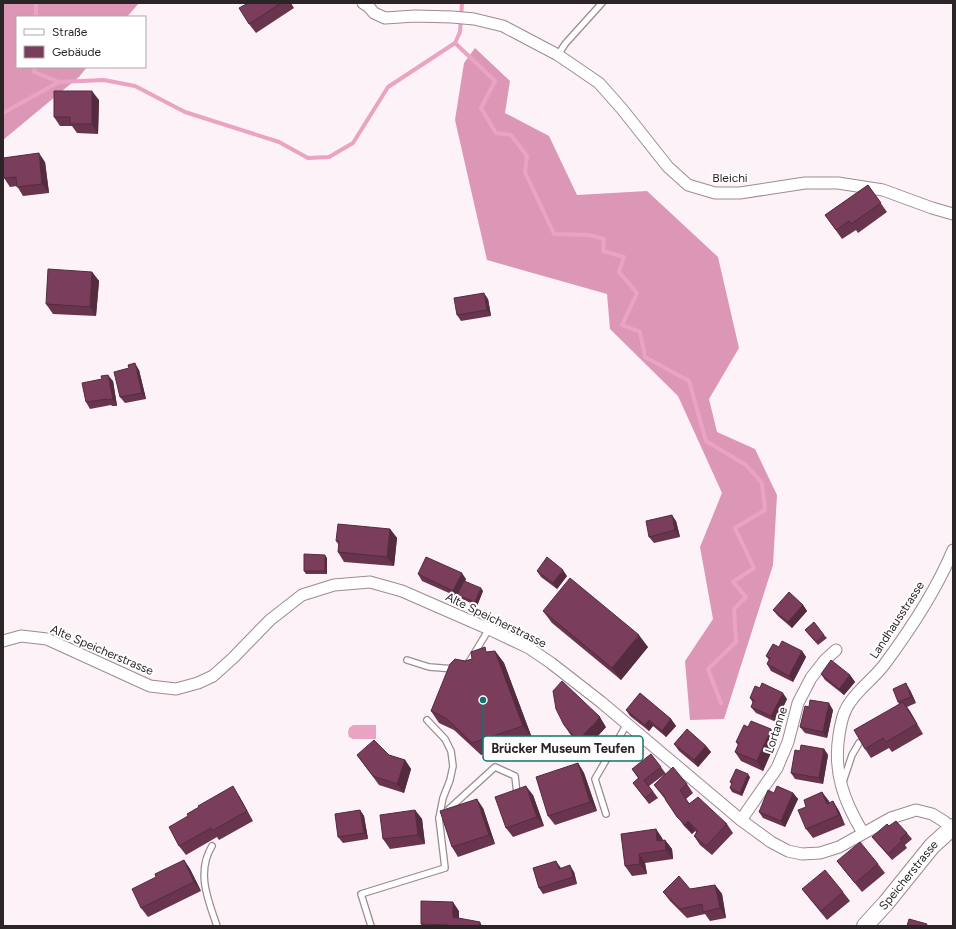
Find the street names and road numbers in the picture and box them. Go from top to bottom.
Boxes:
street label: Bleichi [712,171,748,185]
street label: Landhausstrasse [867,578,927,661]
street label: Alte Speicherstrasse [443,590,549,651]
street label: Alte Speicherstrasse [48,622,156,678]
street label: Lortanne [762,705,790,755]
street label: Speicherstrasse [876,837,941,913]

